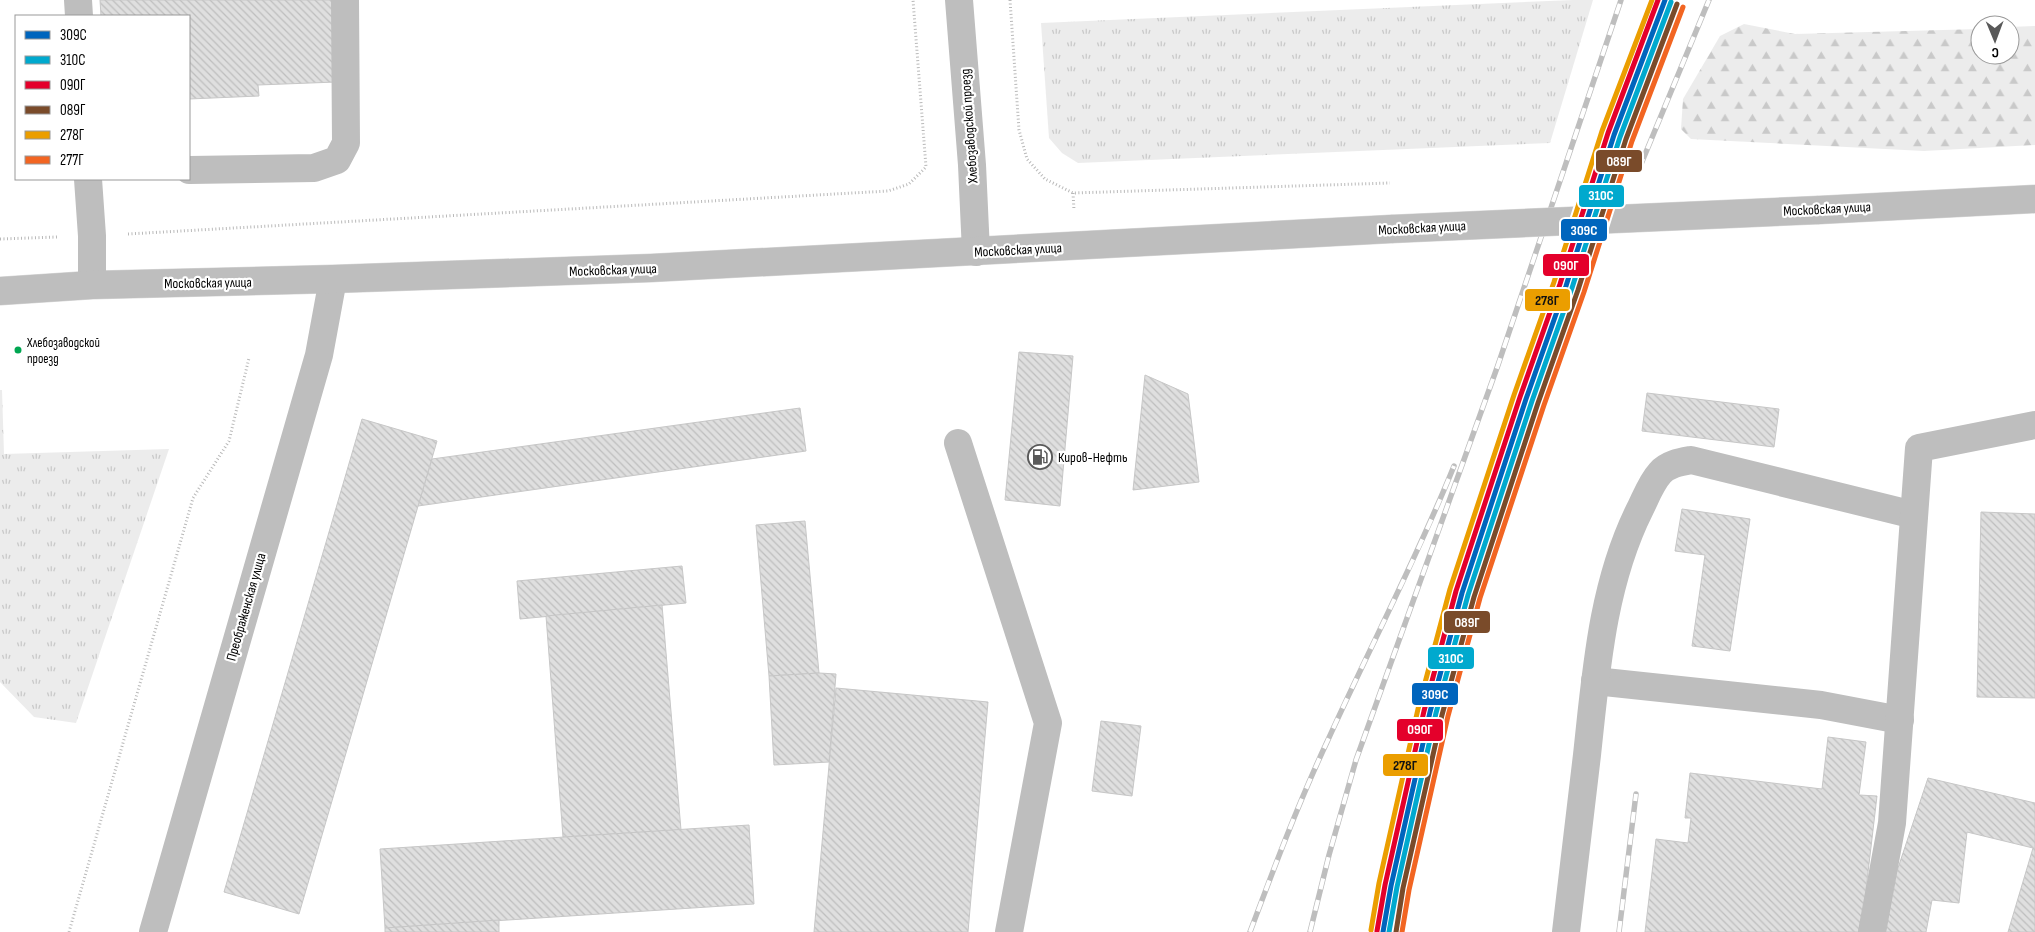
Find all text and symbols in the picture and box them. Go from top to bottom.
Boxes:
legend [15,15,190,180]
north arrow [1970,15,2020,65]
text: 309С [60,26,87,45]
text: С [1991,44,1999,61]
text: 310С [60,51,86,70]
street label: Хлебозаводской проезд [957,68,982,185]
text: 090Г [60,76,86,95]
text: 089Г [60,101,86,120]
text: 278Г [60,126,85,145]
line badge: 089Г [1595,149,1643,173]
text: 277Г [60,151,84,170]
text: 089Г [1606,153,1632,170]
line badge: 310С [1578,184,1625,208]
text: 310С [1588,187,1614,204]
street label: Московская улица [1783,198,1871,220]
street label: Московская улица [1378,217,1466,239]
line badge: 309С [1560,218,1608,242]
text: 309С [1571,222,1597,239]
street label: Московская улица [974,239,1062,261]
line badge: 090Г [1542,253,1590,277]
text: 090Г [1553,257,1579,274]
street label: Московская улица [569,260,657,280]
street label: Московская улица [164,274,252,292]
line badge: 278Г [1524,288,1571,312]
text: 278Г [1535,292,1560,309]
place label: Хлебозаводской проезд [26,335,100,367]
marker: Хлебозаводской проезд [13,345,23,355]
fuel station icon: Киров-Нефть [1027,444,1053,470]
place label: Киров-Нефть [1058,449,1128,466]
street label: Преображенская улица [222,551,270,663]
line badge: 089Г [1443,610,1491,634]
text: 089Г [1454,614,1480,631]
line badge: 310С [1427,646,1475,670]
text: 310С [1438,650,1464,667]
line badge: 309С [1411,682,1459,706]
text: 309С [1422,686,1448,703]
line badge: 090Г [1396,718,1444,742]
text: 090Г [1407,721,1433,738]
line badge: 278Г [1382,753,1429,777]
text: 278Г [1393,757,1418,774]

